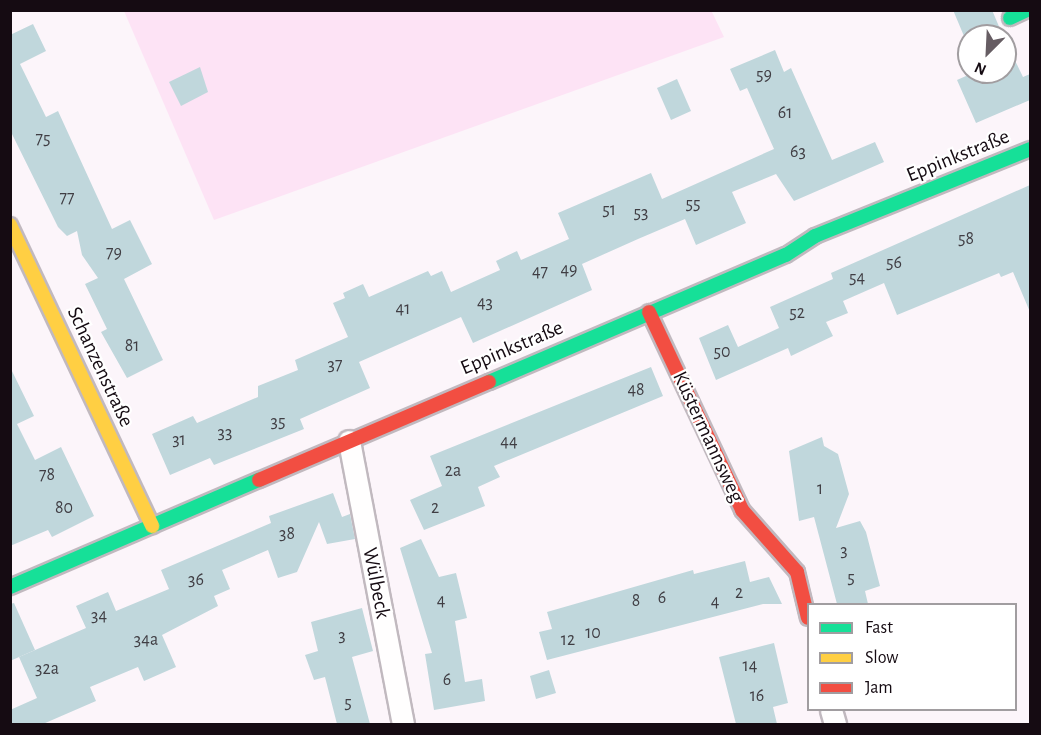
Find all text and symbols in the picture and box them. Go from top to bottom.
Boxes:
north arrow [957,24,1017,84]
text: N [972,59,989,78]
house number: 59 [756,64,772,86]
house number: 61 [778,102,792,124]
street label: Eppinkstraße [903,124,1013,188]
house number: 75 [35,128,51,150]
house number: 63 [790,141,806,163]
house number: 77 [59,187,75,209]
house number: 55 [685,193,701,215]
house number: 51 [602,199,616,221]
house number: 53 [634,202,648,224]
house number: 58 [958,228,974,250]
house number: 79 [106,242,122,264]
house number: 56 [886,252,902,274]
house number: 49 [560,259,578,281]
house number: 47 [532,261,548,283]
house number: 54 [849,267,865,289]
house number: 43 [477,292,493,314]
house number: 41 [396,298,410,320]
house number: 52 [789,302,805,324]
street label: Schanzenstraße [61,303,139,431]
street label: Eppinkstraße [457,315,567,381]
house number: 81 [125,335,139,357]
house number: 50 [713,341,731,363]
house number: 37 [328,354,342,376]
street label: Küstermannsweg [667,368,749,506]
house number: 48 [627,379,645,401]
house number: 35 [271,411,285,433]
house number: 33 [218,422,232,444]
house number: 31 [172,429,186,451]
house number: 44 [500,431,518,453]
house number: 2a [445,460,461,482]
house number: 78 [39,464,55,486]
house number: 1 [817,478,823,500]
house number: 80 [55,497,73,519]
house number: 2 [431,497,439,519]
house number: 38 [279,523,295,545]
house number: 3 [840,540,848,562]
street label: Wülbeck [357,545,395,621]
house number: 5 [847,567,855,589]
house number: 36 [188,569,204,591]
house number: 2 [735,582,743,604]
house number: 6 [658,587,666,609]
house number: 4 [437,590,445,612]
house number: 8 [632,590,640,612]
house number: 4 [711,591,719,613]
legend [807,603,1017,711]
house number: 34 [91,605,107,627]
text: Fast [865,619,893,637]
house number: 10 [585,622,601,644]
house number: 3 [338,625,346,647]
house number: 34a [134,629,158,651]
house number: 12 [561,629,575,651]
text: Slow [865,649,898,667]
house number: 14 [743,655,757,677]
house number: 32a [35,658,59,680]
house number: 6 [443,669,451,691]
text: Jam [865,679,893,697]
house number: 16 [750,685,764,707]
house number: 5 [344,692,352,714]

